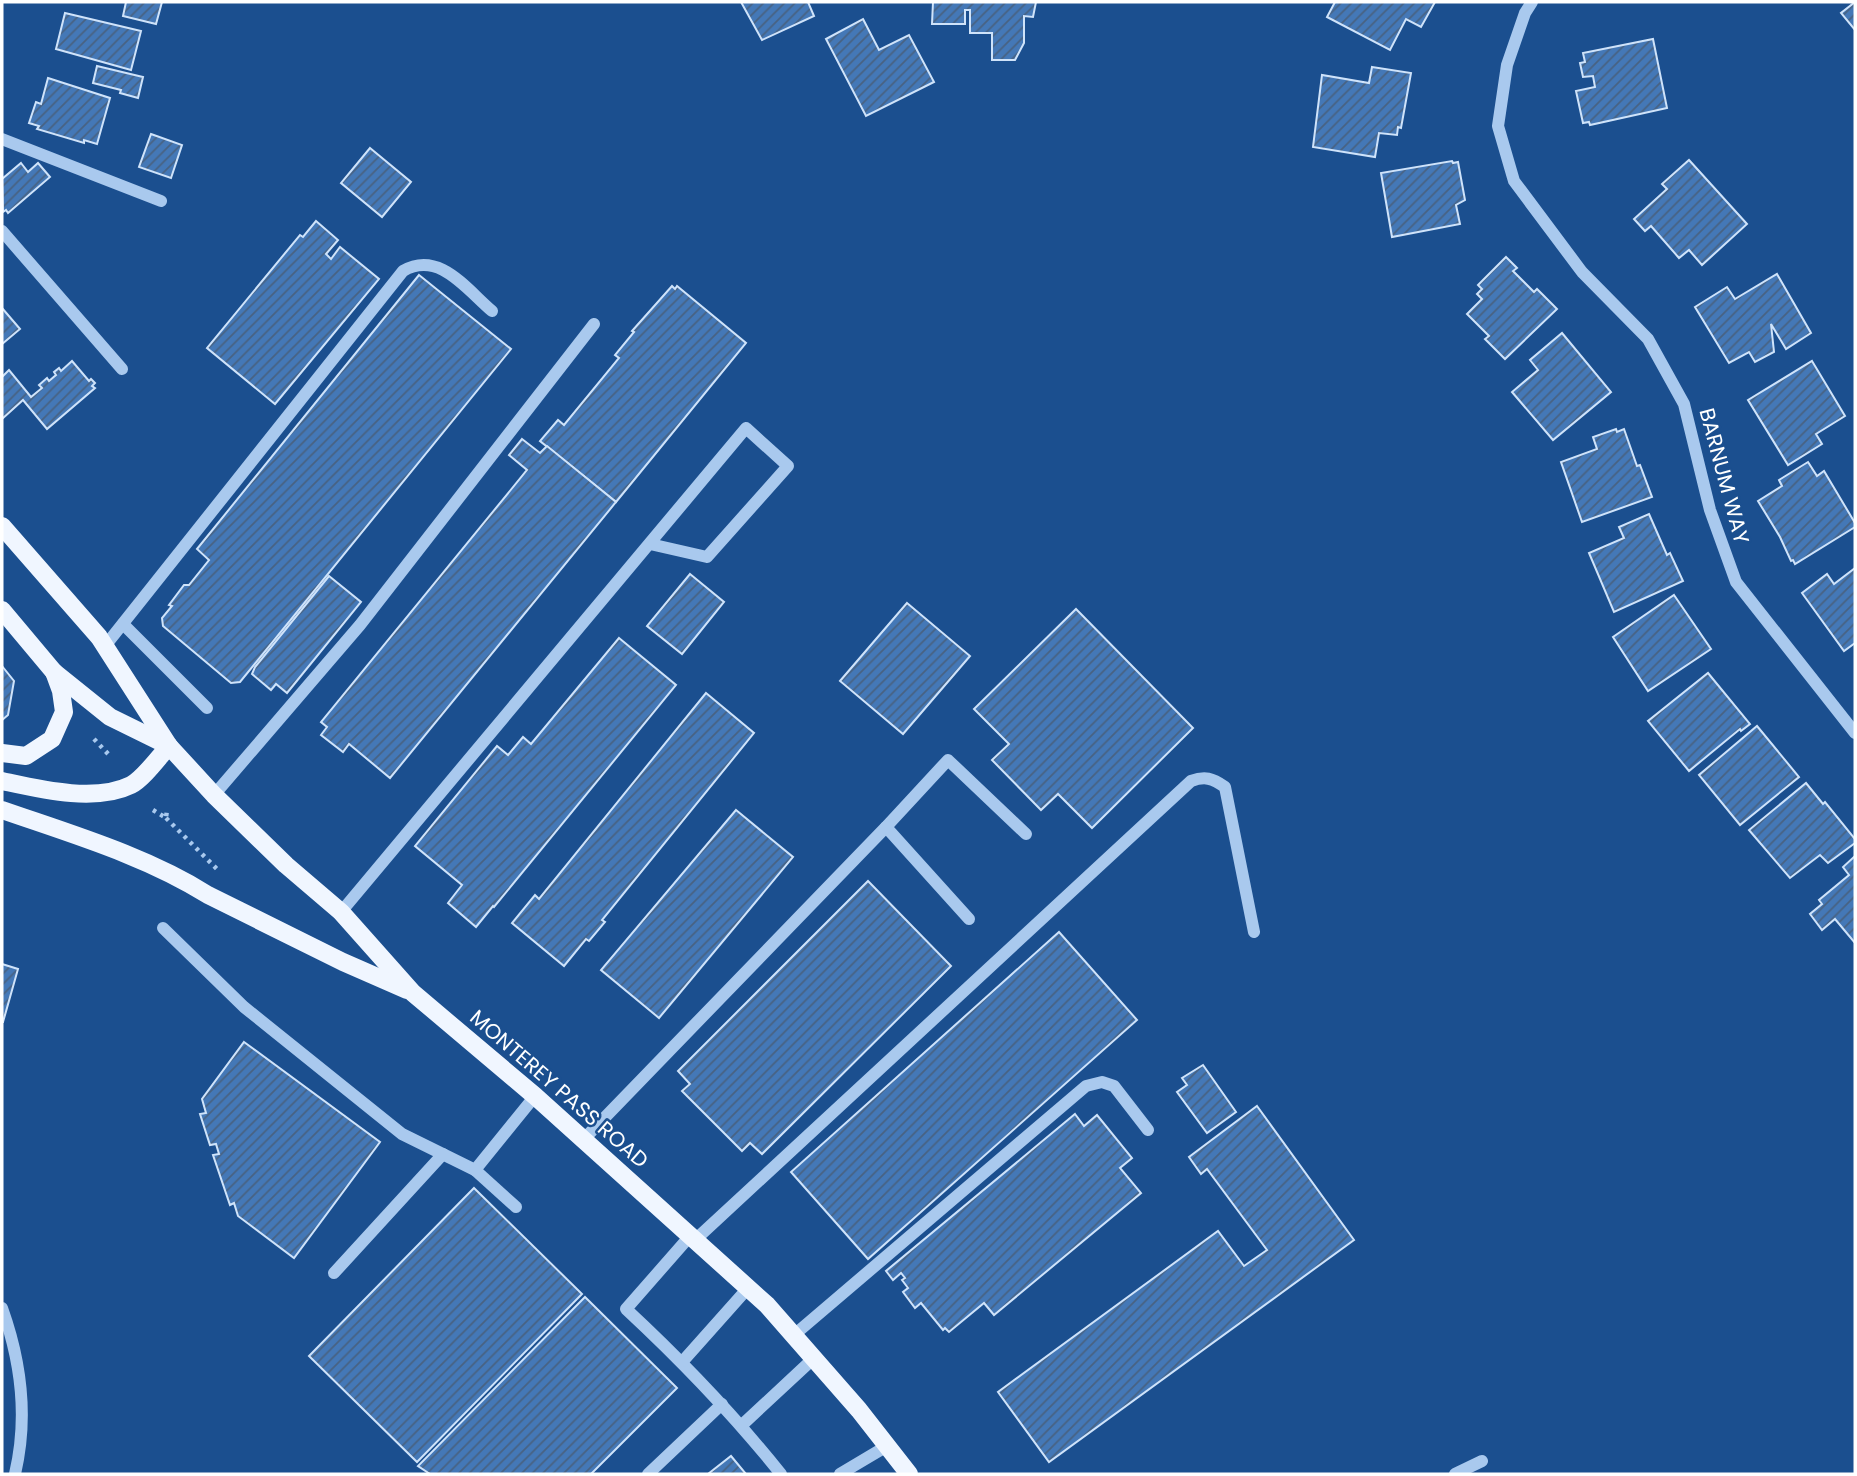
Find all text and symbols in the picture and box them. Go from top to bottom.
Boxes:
street label: BARNUM WAY [1692,405,1757,547]
street label: MONTEREY PASS ROAD [464,1003,655,1174]

